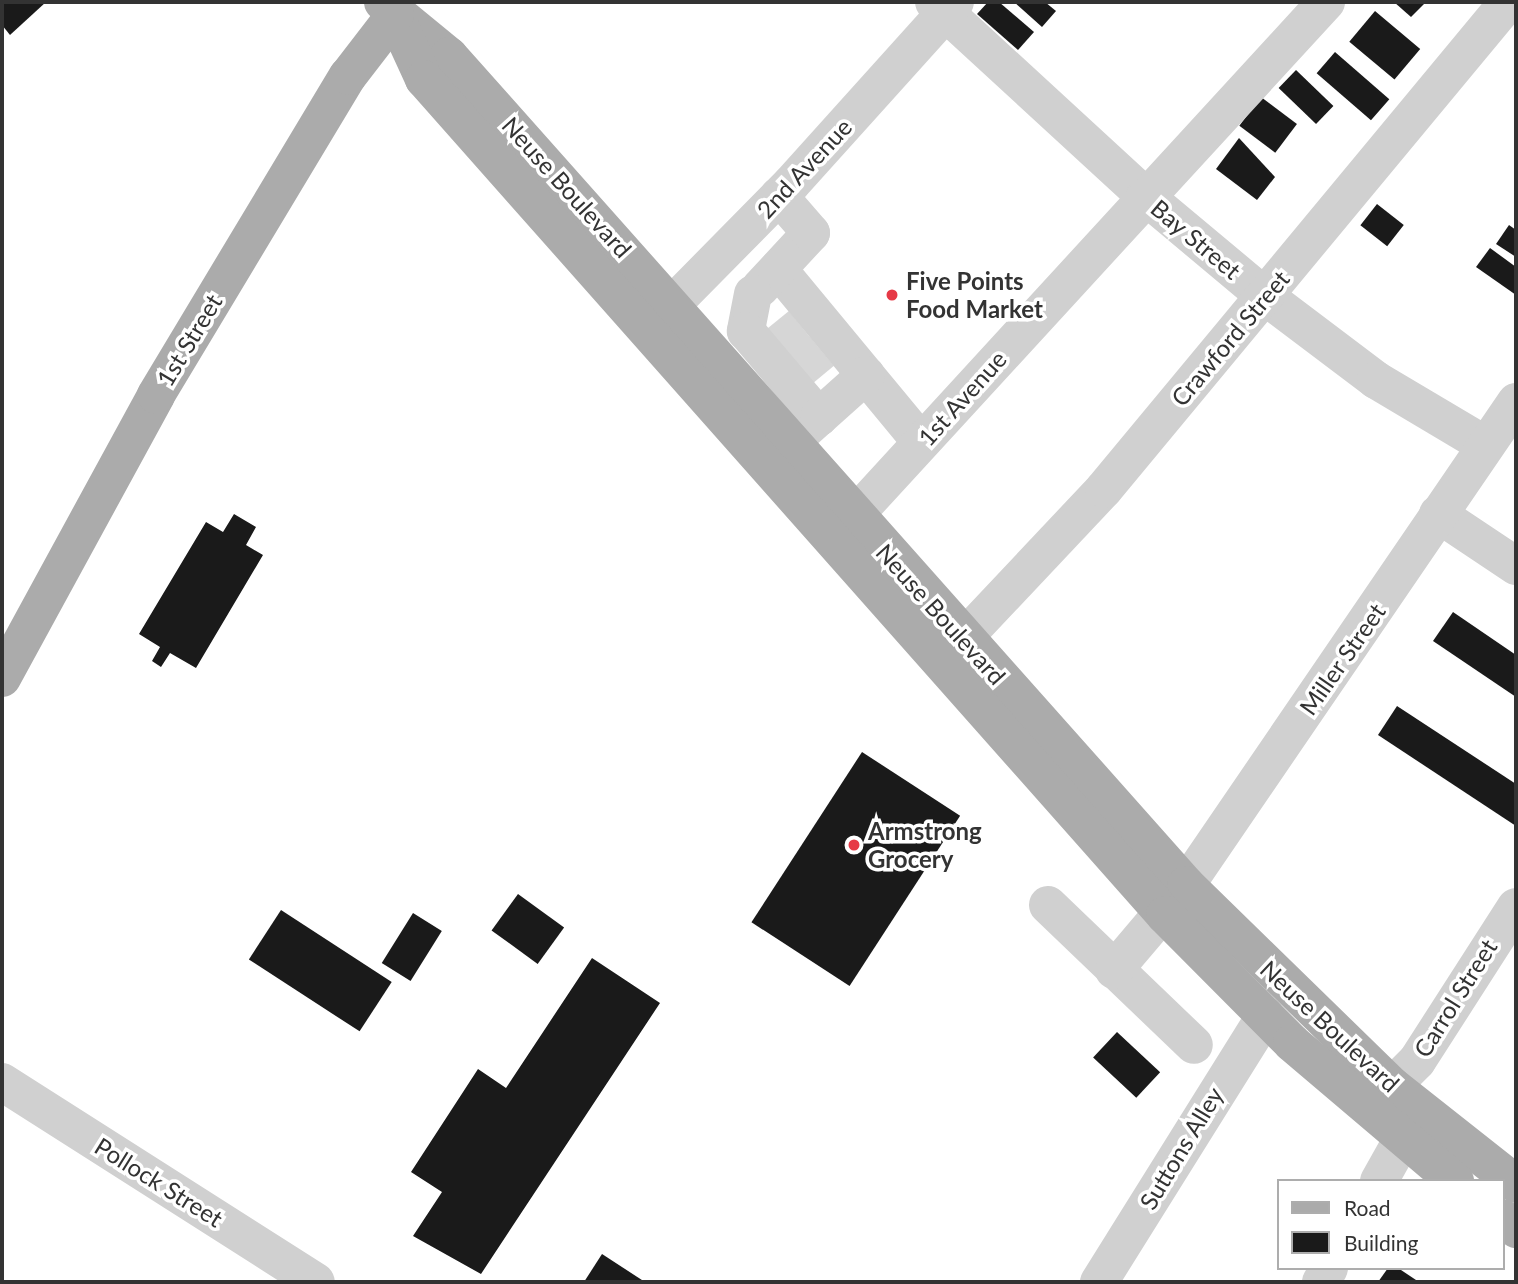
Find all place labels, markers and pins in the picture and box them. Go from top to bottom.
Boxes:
place label: Five Points Food Market [906,267,1043,323]
marker: Five Points Food Market [884,287,900,303]
place label: Armstrong Grocery [868,817,982,873]
marker: Armstrong Grocery [846,837,862,853]

